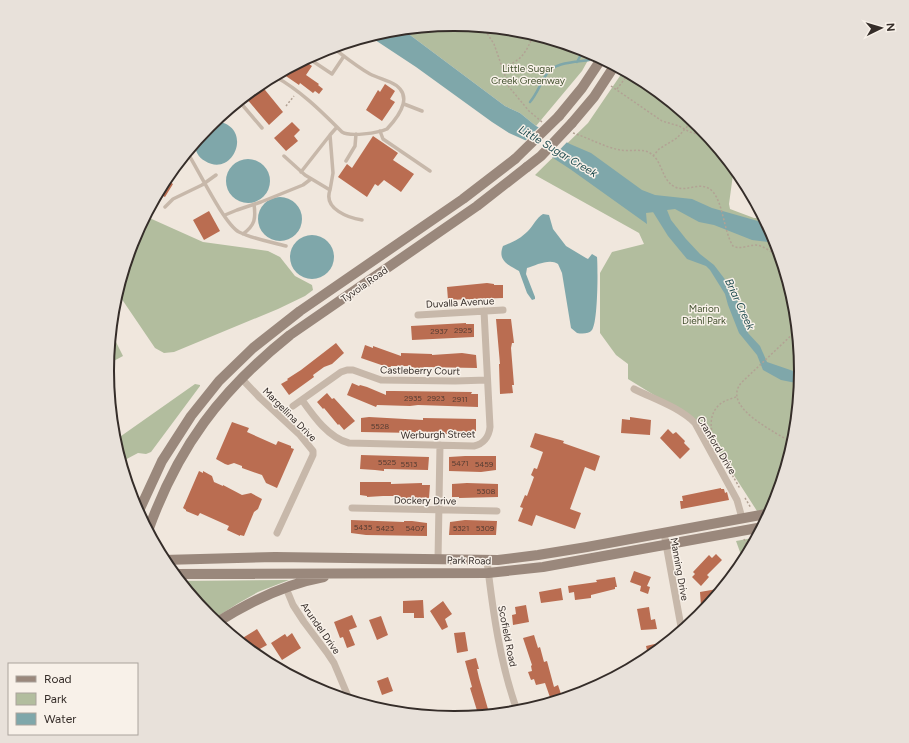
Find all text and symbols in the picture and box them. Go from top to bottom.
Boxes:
north arrow [861,8,901,48]
text: N [884,22,897,32]
park label: Little Sugar Creek Greenway [491,62,566,87]
water label: Little Sugar Creek [516,123,600,180]
street label: Tyvola Road [338,263,390,305]
water label: Briar Creek [722,277,757,332]
street label: Duvalla Avenue [426,294,495,311]
park label: Marion Diehl Park [682,302,726,327]
house number: 2925 [454,325,472,335]
house number: 2937 [430,326,449,336]
street label: Castleberry Court [380,363,460,378]
street label: Margellina Drive [260,385,320,445]
house number: 2935 [404,393,422,403]
house number: 2923 [427,393,445,403]
house number: 2911 [452,394,468,404]
street label: Cranford Drive [694,414,739,477]
house number: 5528 [371,421,389,431]
street label: Werburgh Street [401,427,476,442]
house number: 5525 [378,457,397,467]
house number: 5471 [451,458,469,468]
house number: 5513 [401,459,417,469]
house number: 5459 [475,459,494,469]
house number: 5308 [477,486,496,496]
street label: Dockery Drive [394,493,457,508]
house number: 5435 [354,522,373,532]
house number: 5423 [376,523,394,533]
house number: 5407 [406,523,425,533]
house number: 5321 [453,523,469,533]
house number: 5309 [476,523,495,533]
street label: Manning Drive [668,536,692,602]
street label: Park Road [447,554,491,567]
street label: Arundel Drive [298,600,344,657]
street label: Scofield Road [495,604,520,668]
legend [8,663,138,735]
text: Road [44,672,72,686]
text: Park [44,692,67,706]
text: Water [44,712,76,726]

